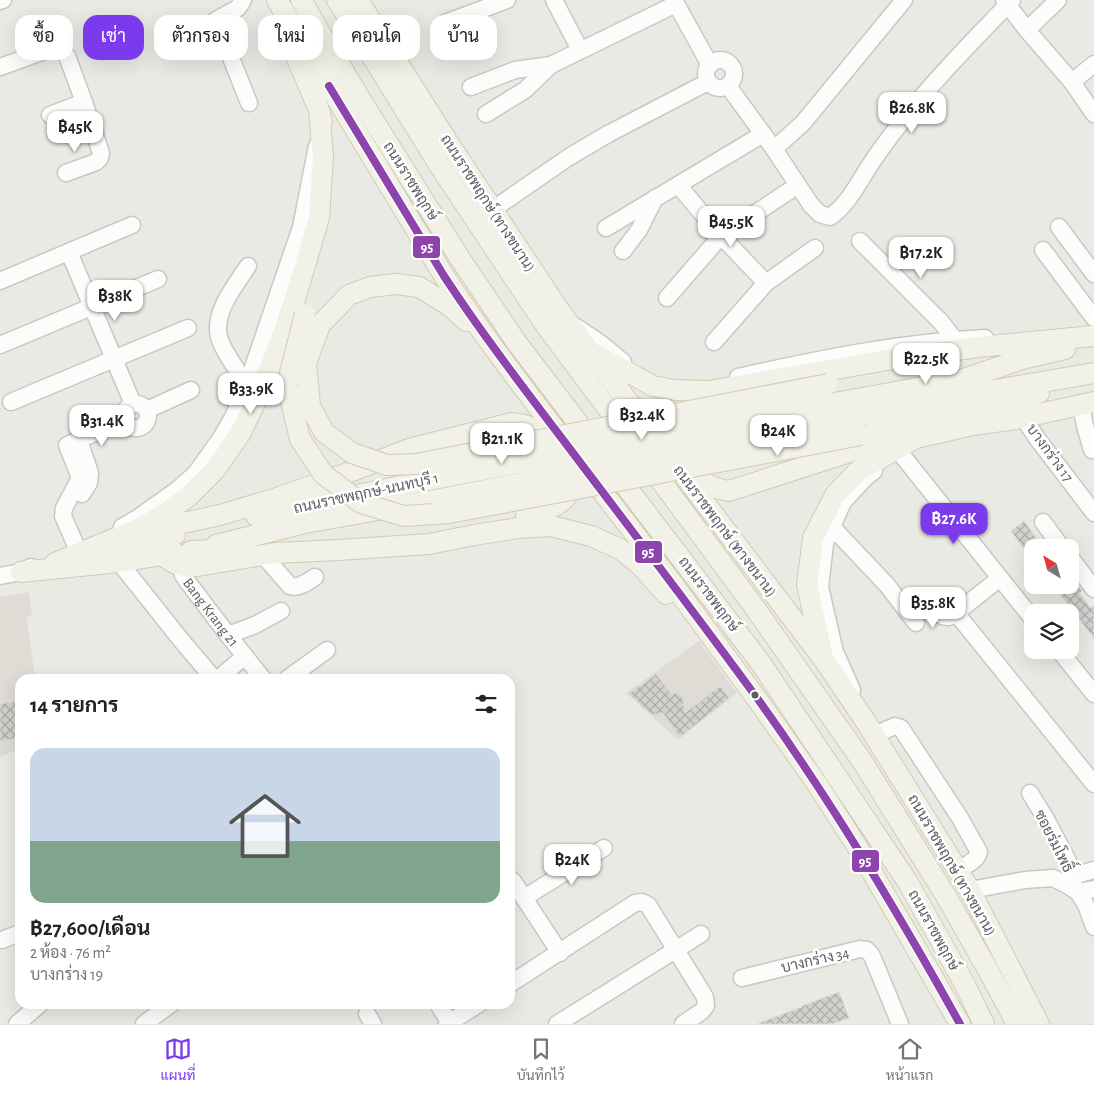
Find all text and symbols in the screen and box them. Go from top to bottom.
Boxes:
chip: ซื้อ [15,15,73,60]
chip: เช่า [83,15,144,60]
chip: ตัวกรอง [154,15,248,60]
chip: ใหม่ [258,15,323,60]
chip: คอนโด [333,15,420,60]
chip: บ้าน [430,15,497,60]
pin: ฿26.8K [871,92,953,134]
text: ฿26.8K [889,100,935,116]
pin: ฿45K [45,110,105,153]
text: ฿45K [58,119,92,135]
street label: ถนนราชพฤกษ์ (ทางขนาน) [437,130,540,275]
street label: ถนนราชพฤกษ์ [380,138,444,225]
pin: ฿45.5K [690,206,772,248]
text: ฿45.5K [709,214,753,230]
line badge: 95 [412,235,441,259]
pin: ฿17.2K [880,236,962,279]
text: 95 [421,241,433,255]
text: ฿17.2K [900,245,942,261]
pin: ฿38K [85,280,145,322]
text: ฿38K [98,288,132,304]
pin: ฿22.5K [885,342,967,385]
text: ฿22.5K [904,351,948,367]
pin: ฿33.9K [210,372,292,415]
text: ฿33.9K [229,381,273,397]
pin: ฿32.4K [601,398,683,441]
pin: ฿31.4K [61,404,143,447]
text: ฿32.4K [619,407,665,423]
text: ฿31.4K [80,413,124,429]
pin: ฿24K [748,414,808,457]
street label: บางกร่าง 17 [1024,420,1078,485]
pin: ฿21.1K [461,422,543,465]
text: ฿24K [761,423,795,439]
text: ฿21.1K [481,431,523,447]
street label: ถนนราชพฤกษ์ (ทางขนาน) [670,462,780,600]
street label: ถนนราชพฤกษ์-นนทบุรี 1 [292,468,441,519]
pin: ฿27.6K [913,502,995,545]
text: ฿27.6K [932,511,976,527]
north arrow [1024,539,1079,594]
map controls [1024,539,1079,659]
line badge: 95 [634,540,663,564]
text: 95 [642,546,654,560]
street label: ถนนราชพฤกษ์ [675,553,743,635]
street label: Bang Krang 21 [180,576,241,650]
pin: ฿35.8K [892,586,974,629]
text: ฿35.8K [911,595,955,611]
button: layers [1024,604,1079,659]
icon: filters [472,690,500,718]
unlabelled marker [750,690,760,700]
text: 14 รายการ [30,695,119,716]
icon: home [220,781,310,871]
street label: ถนนราชพฤกษ์ (ทางขนาน) [904,791,1000,939]
street label: ซอยร่มโพธิ์ [1032,804,1083,875]
pin: ฿24K [542,844,602,886]
line badge: 95 [851,849,880,873]
text: ฿24K [555,852,589,868]
text: 95 [859,855,871,869]
street label: ถนนราชพฤกษ์ [904,886,964,974]
text: ฿27,600/เดือน [30,918,150,939]
street label: บางกร่าง 34 [779,942,851,976]
text: 2 ห้อง · 76 m² [30,945,111,961]
text: บางกร่าง 19 [30,967,103,983]
tab: แผนที่ [161,1035,196,1085]
tab: บันทึกไว้ [517,1035,565,1085]
tab: หน้าแรก [886,1035,933,1085]

